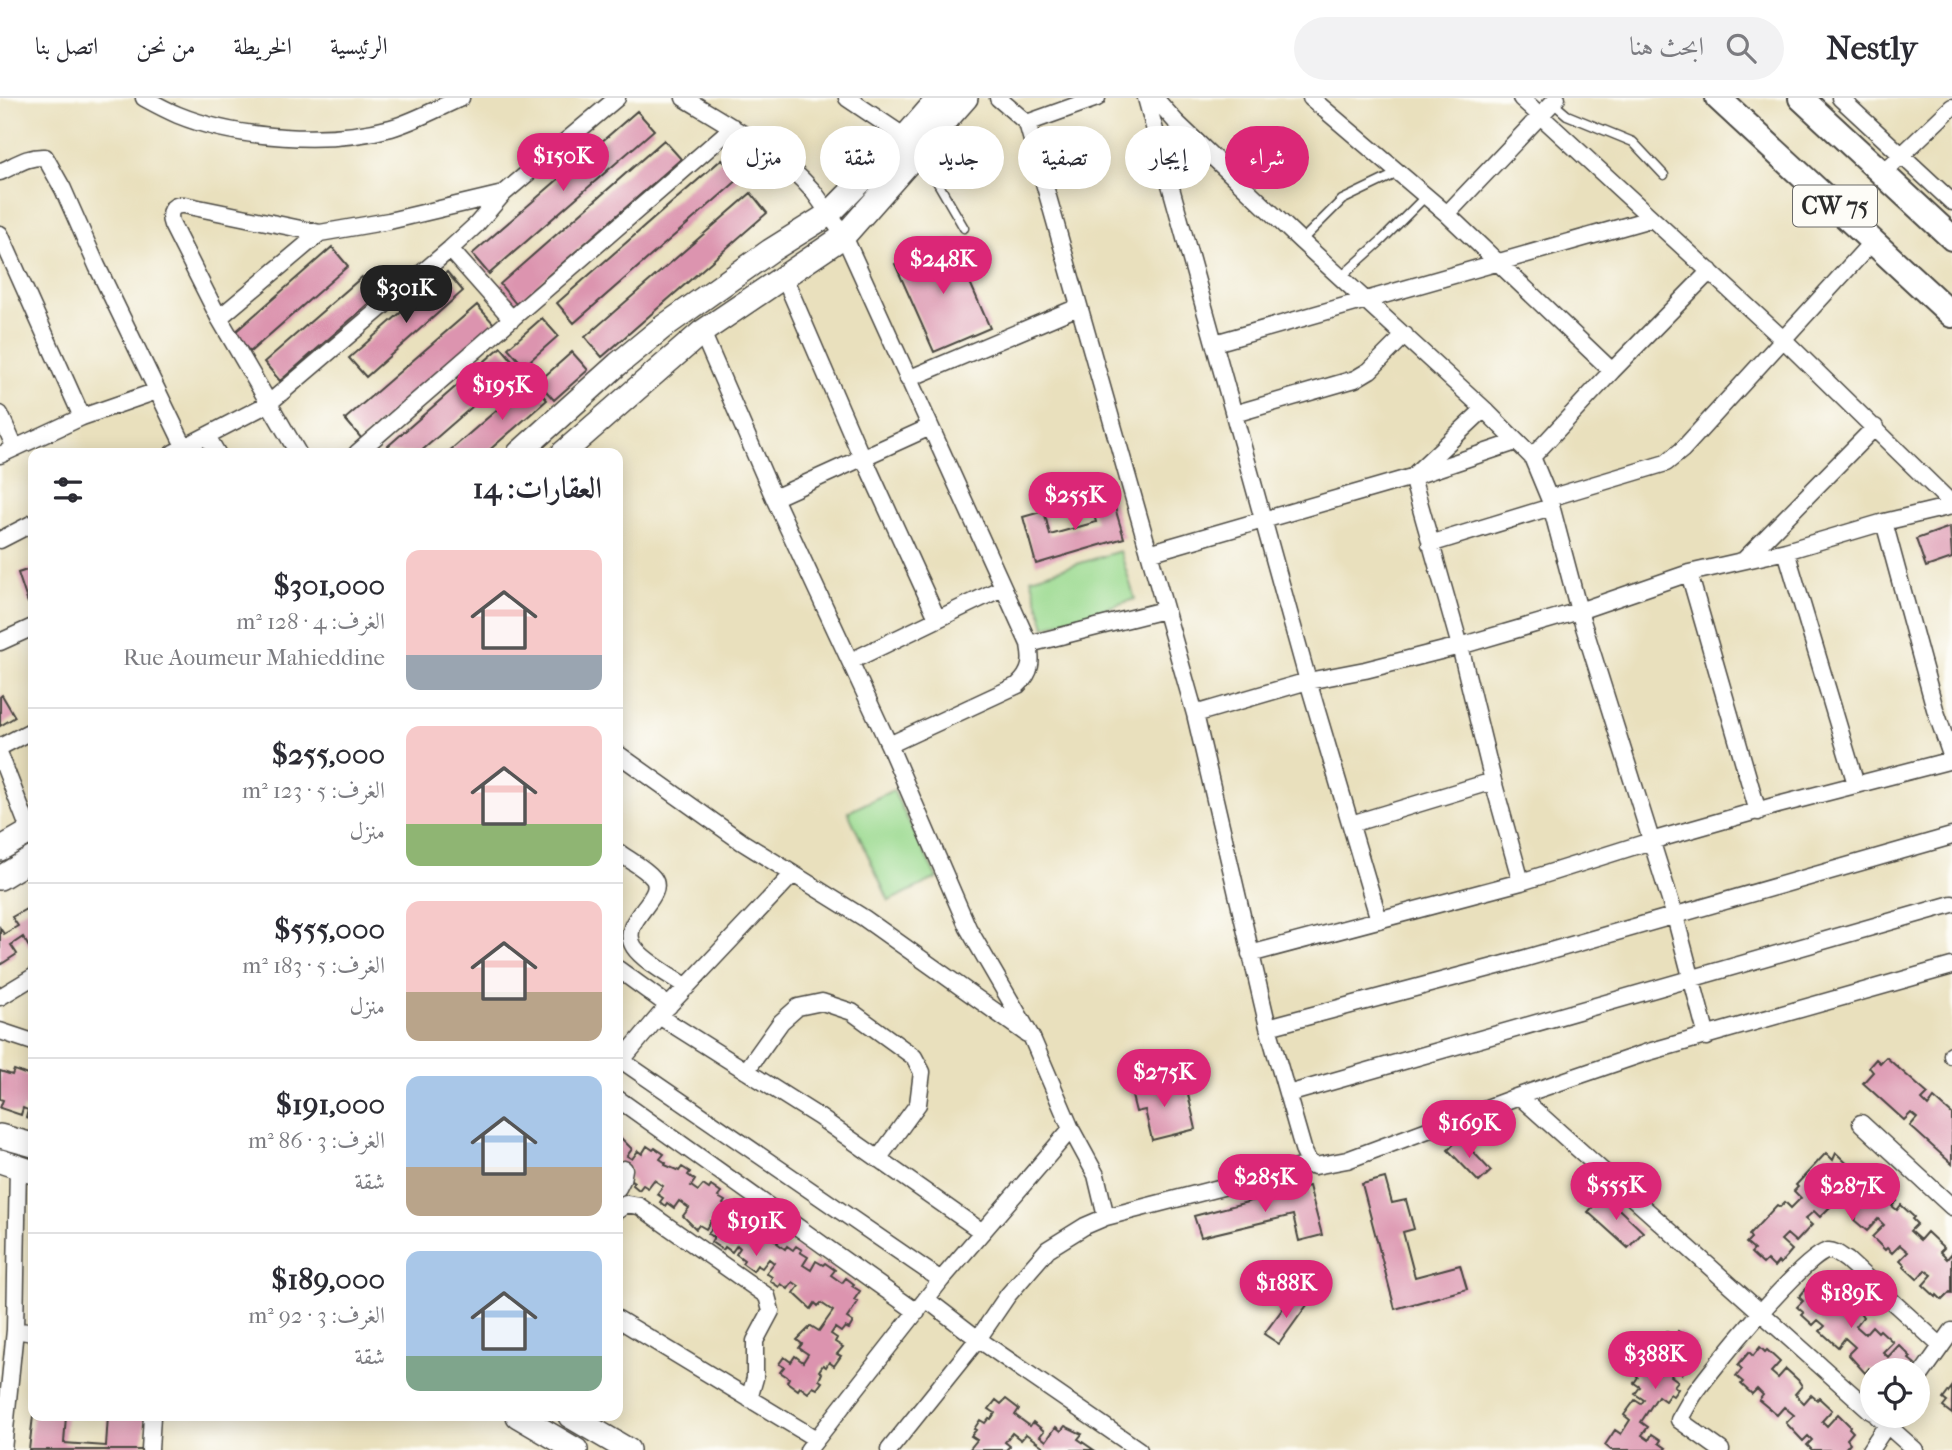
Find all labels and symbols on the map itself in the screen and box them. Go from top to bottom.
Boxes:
pin: $150K [514,134,612,193]
road number: CW 75 [1793,186,1877,226]
pin: $248K [894,236,992,296]
pin: $301K [357,266,455,325]
pin: $195K [453,362,551,422]
pin: $255K [1026,472,1124,532]
pin: $275K [1115,1049,1213,1109]
pin: $169K [1420,1100,1518,1160]
pin: $285K [1216,1154,1314,1214]
pin: $555K [1567,1162,1665,1222]
pin: $287K [1803,1164,1901,1223]
pin: $191K [707,1198,805,1258]
pin: $188K [1237,1260,1335,1320]
pin: $189K [1802,1270,1900,1330]
pin: $388K [1606,1332,1704,1391]

